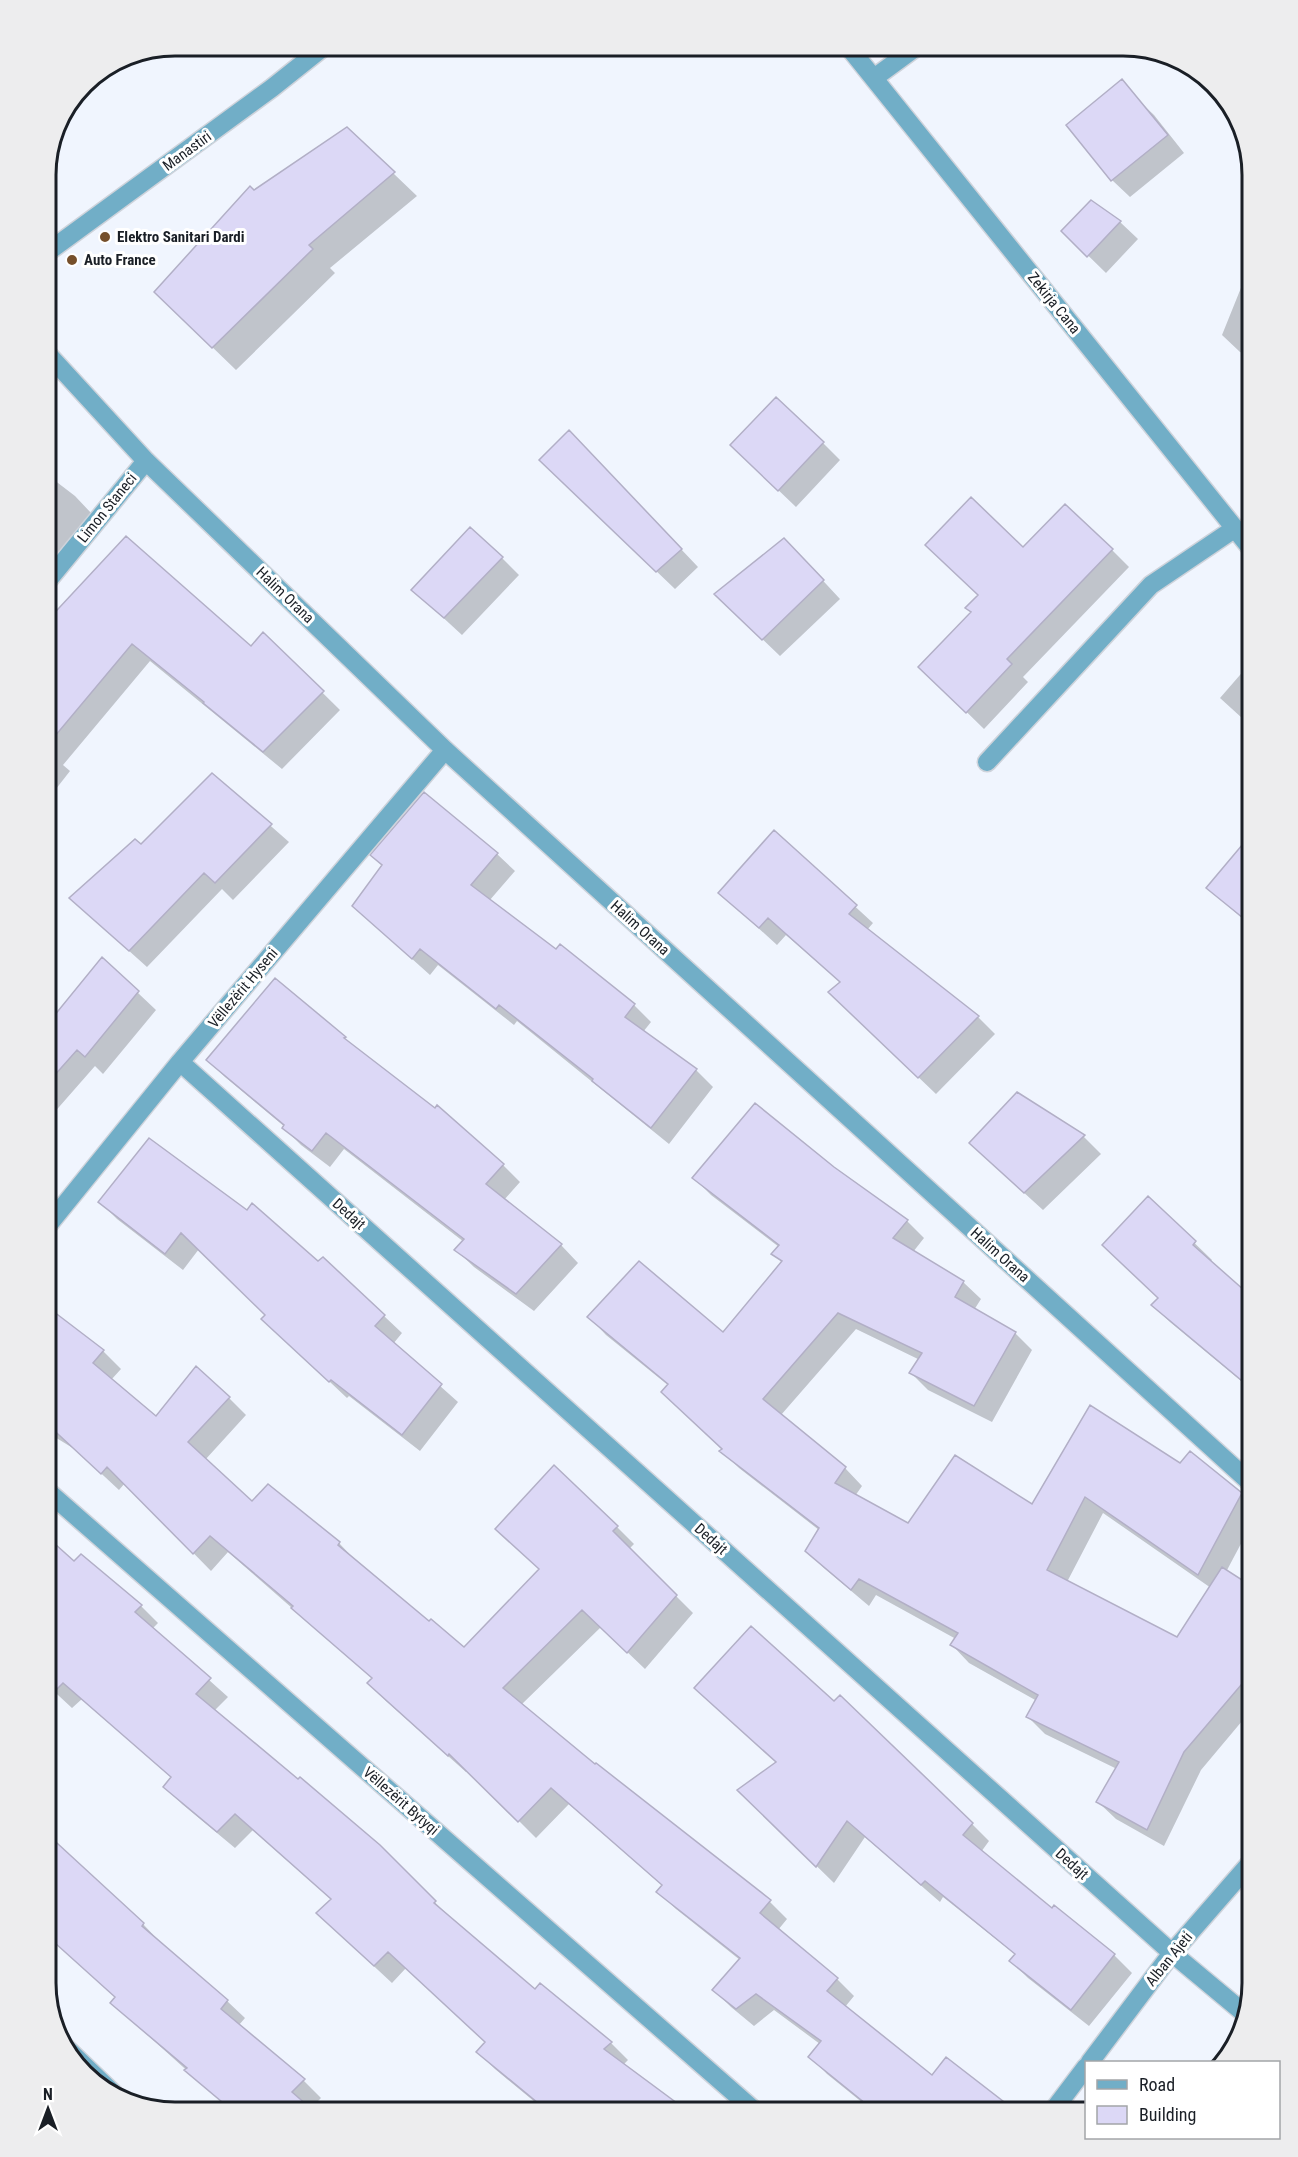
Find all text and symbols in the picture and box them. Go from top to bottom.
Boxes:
street label: Manastiri [159,127,215,175]
place label: Elektro Sanitari Dardi [117,228,245,246]
marker: Elektro Sanitari Dardi [98,230,112,244]
place label: Auto France [84,251,156,269]
marker: Auto France [65,253,79,267]
street label: Zekirja Cana [1024,269,1084,337]
street label: Limon Staneci [74,470,140,546]
street label: Halim Orana [252,563,318,627]
street label: Halim Orana [607,897,673,959]
street label: Vëllezërit Hyseni [204,944,282,1032]
street label: Dedajt [329,1195,369,1233]
street label: Halim Orana [967,1224,1033,1286]
street label: Dedajt [691,1520,731,1558]
street label: Vëllezërit Bytyqi [359,1763,443,1839]
street label: Dedajt [1052,1845,1092,1883]
street label: Alban Ajeti [1142,1928,1196,1990]
legend [1085,2061,1280,2139]
text: Road [1139,2074,1175,2095]
north arrow [18,2079,78,2139]
text: N [43,2085,53,2104]
text: Building [1139,2104,1196,2125]

